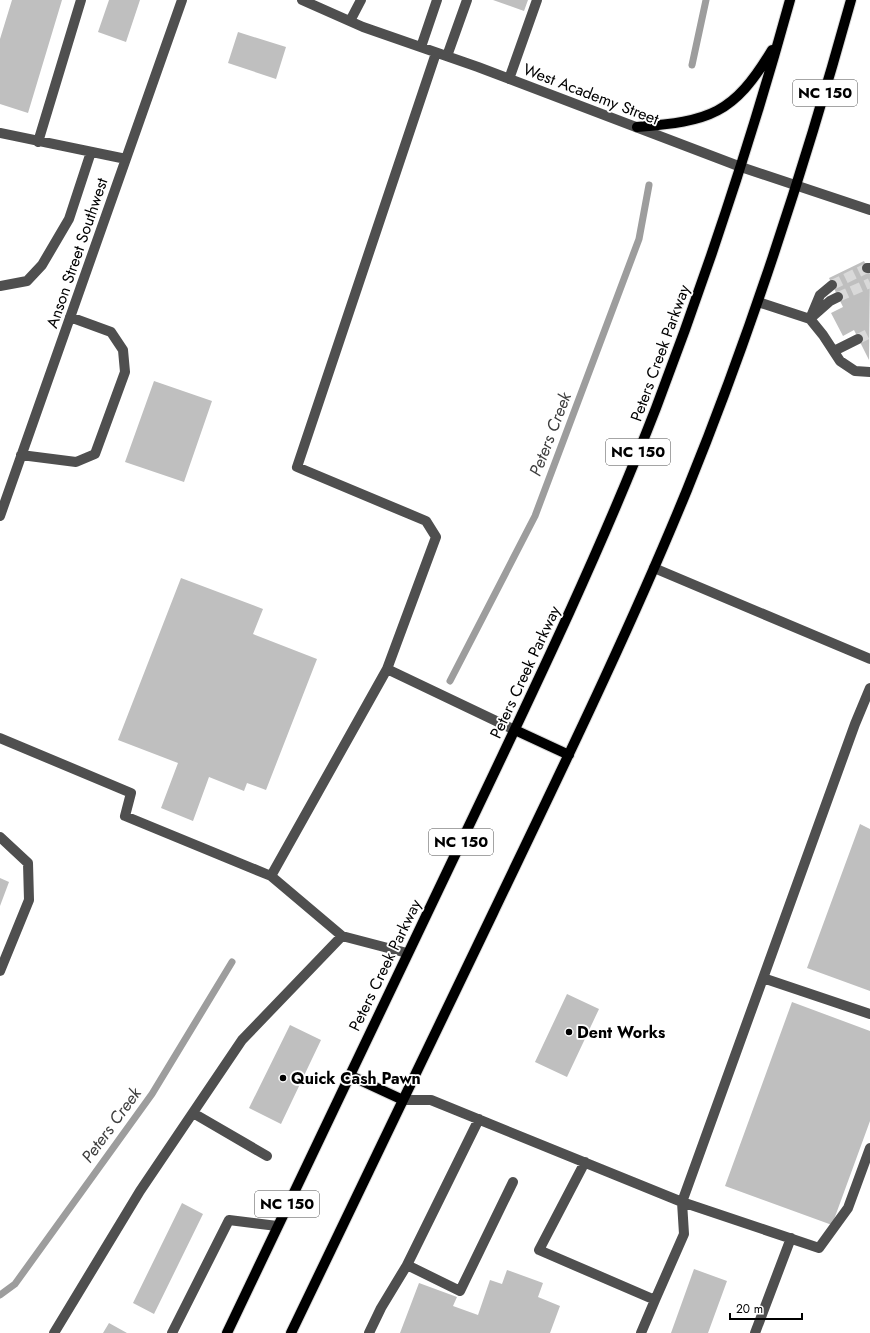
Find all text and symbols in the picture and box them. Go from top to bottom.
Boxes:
street label: West Academy Street [520,58,662,131]
road number: NC 150 [793,80,857,106]
street label: Anson Street Southwest [40,175,114,331]
street label: Peters Creek Parkway [625,280,696,425]
water label: Peters Creek [523,388,577,479]
road number: NC 150 [606,439,670,465]
street label: Peters Creek Parkway [484,601,566,742]
road number: NC 150 [429,829,493,855]
street label: Peters Creek Parkway [343,894,427,1035]
place label: Dent Works [577,1021,665,1044]
marker: Dent Works [564,1027,574,1037]
place label: Quick Cash Pawn [291,1067,421,1090]
marker: Quick Cash Pawn [278,1073,288,1083]
water label: Peters Creek [75,1082,147,1168]
road number: NC 150 [255,1191,319,1217]
scale bar [730,1295,802,1321]
text: 20 m [736,1300,763,1318]

